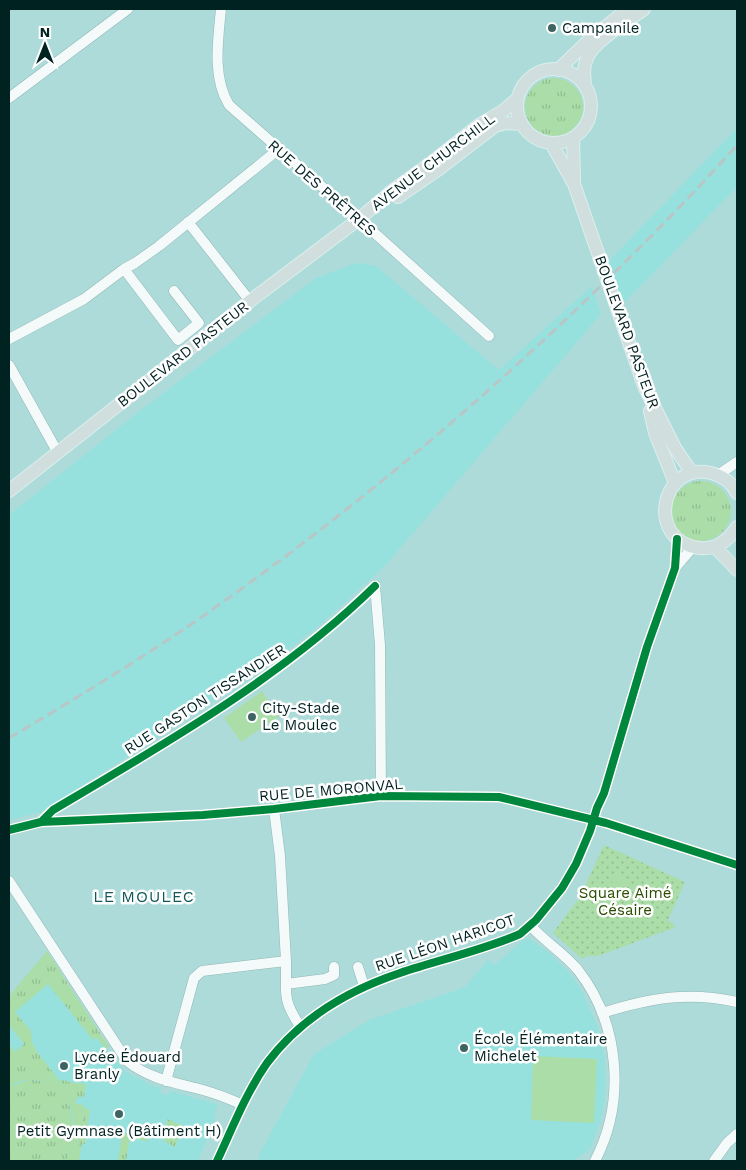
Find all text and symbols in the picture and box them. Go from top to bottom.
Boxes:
place label: Campanile [562,19,640,37]
north arrow [20,20,70,70]
marker: Campanile [546,22,558,34]
text: N [40,24,50,40]
street label: AVENUE CHURCHILL [368,110,498,214]
street label: RUE DES PRÊTRES [264,136,380,240]
street label: BOULEVARD PASTEUR [591,253,663,411]
street label: BOULEVARD PASTEUR [114,297,252,411]
street label: RUE GASTON TISSANDIER [121,640,289,758]
place label: City-Stade Le Moulec [262,699,340,734]
marker: City-Stade Le Moulec [246,711,258,723]
street label: RUE DE MORONVAL [258,775,404,805]
park label: Square Aimé Césaire [579,884,671,919]
district label: LE MOULEC [93,887,195,906]
street label: RUE LÉON HARICOT [373,911,517,975]
place label: École Élémentaire Michelet [474,1030,607,1065]
marker: École Élémentaire Michelet [458,1042,470,1054]
place label: Lycée Édouard Branly [74,1048,181,1083]
marker: Lycée Édouard Branly [58,1060,70,1072]
marker: Petit Gymnase (Bâtiment H) [113,1108,125,1120]
place label: Petit Gymnase (Bâtiment H) [17,1122,221,1140]

